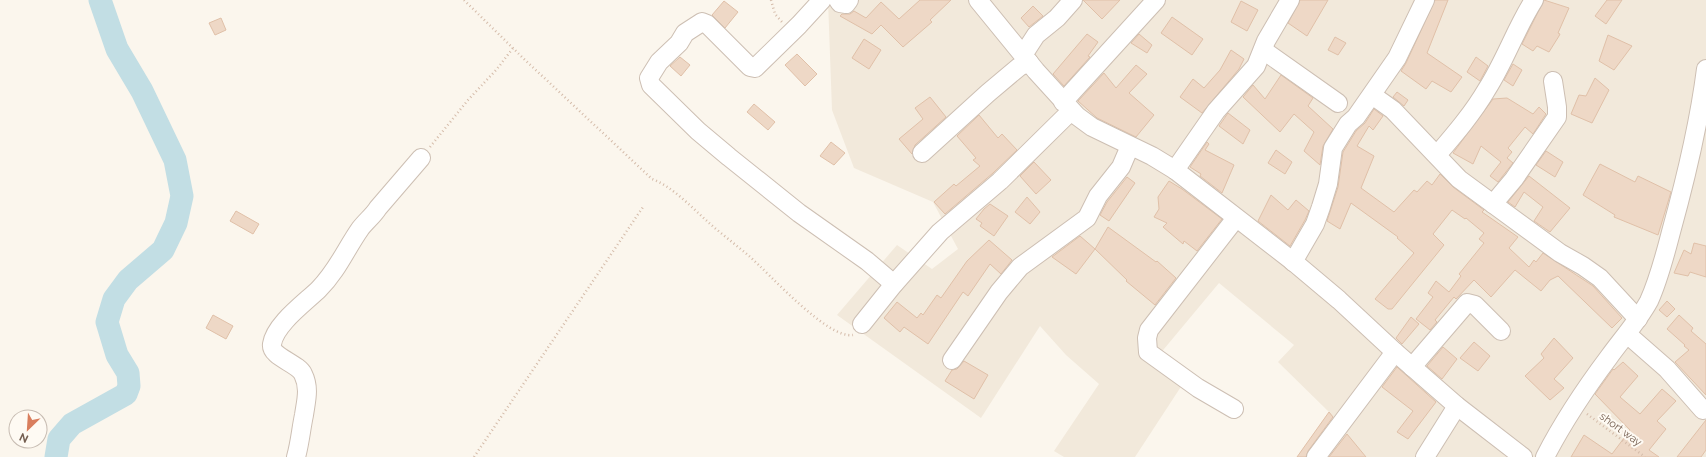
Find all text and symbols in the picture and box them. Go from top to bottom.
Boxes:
north arrow [8,409,48,449]
street label: short way [1597,410,1644,449]
text: N [17,430,31,445]

